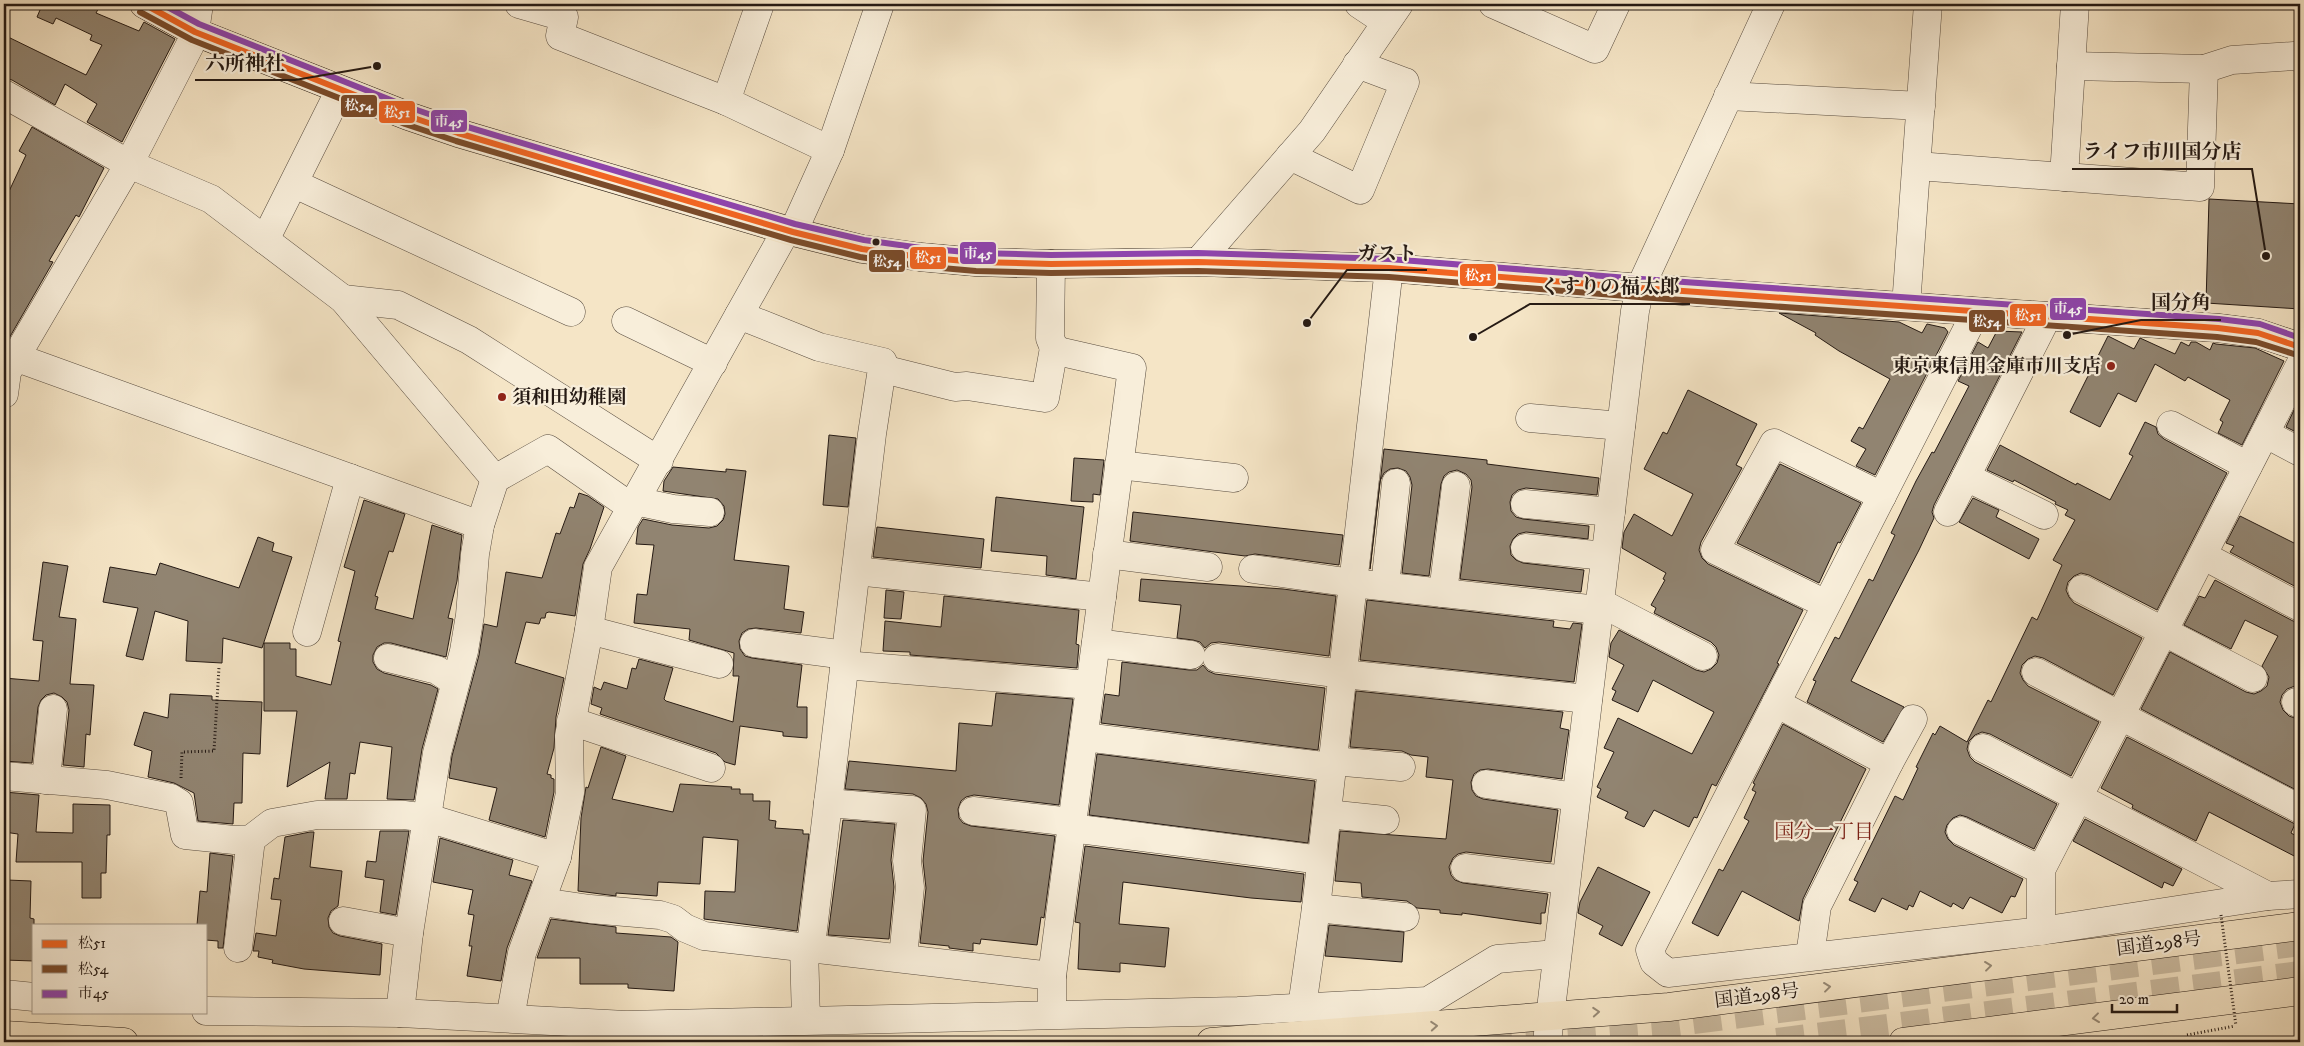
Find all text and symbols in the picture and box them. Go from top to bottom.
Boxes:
callout: 六所神社 [195,45,295,80]
text: 六所神社 [205,52,285,77]
line badge: 松54 [340,94,378,118]
text: 松54 [345,97,374,115]
line badge: 松51 [378,100,416,124]
text: 松51 [384,104,410,122]
line badge: 市45 [430,109,468,133]
text: 市45 [435,113,464,131]
callout: ライフ市川国分店 [2072,134,2252,169]
text: ライフ市川国分店 [2083,140,2241,165]
callout: ガスト [1347,235,1427,270]
unlabelled marker [871,237,881,247]
line badge: 市45 [959,241,997,265]
text: ガスト [1357,242,1417,267]
text: 市45 [964,245,993,263]
line badge: 松51 [909,246,947,270]
line badge: 松54 [868,249,906,273]
text: 松51 [915,249,941,267]
text: 松54 [873,253,902,271]
line badge: 松51 [1459,263,1497,287]
text: 松51 [1465,267,1491,285]
callout: くすりの福太郎 [1530,269,1690,304]
text: くすりの福太郎 [1540,275,1680,300]
callout: 国分角 [2141,285,2221,320]
text: 国分角 [2151,291,2211,316]
line badge: 市45 [2049,297,2087,321]
text: 市45 [2054,300,2083,318]
line badge: 松51 [2009,303,2047,327]
text: 松51 [2015,307,2041,325]
line badge: 松54 [1968,309,2006,333]
text: 松54 [1973,313,2002,331]
place label: 東京東信用金庫市川支店 [1892,355,2101,378]
marker: 東京東信用金庫市川支店 [2105,360,2117,372]
place label: 須和田幼稚園 [512,386,626,409]
marker: 須和田幼稚園 [496,391,508,403]
district label: 国分一丁目 [1774,820,1874,845]
legend [32,924,208,1014]
street label: 国道298号 [2115,927,2203,961]
text: 松51 [78,934,106,953]
text: 松54 [78,960,109,979]
one-way arrow [1985,961,1993,972]
street label: 国道298号 [1713,979,1801,1013]
scale bar [2112,981,2176,1013]
one-way arrow [1824,982,1832,993]
text: 市45 [78,984,110,1003]
text: 20 m [2119,990,2149,1009]
one-way arrow [1593,1007,1601,1018]
one-way arrow [2091,1012,2100,1022]
one-way arrow [1431,1021,1439,1032]

